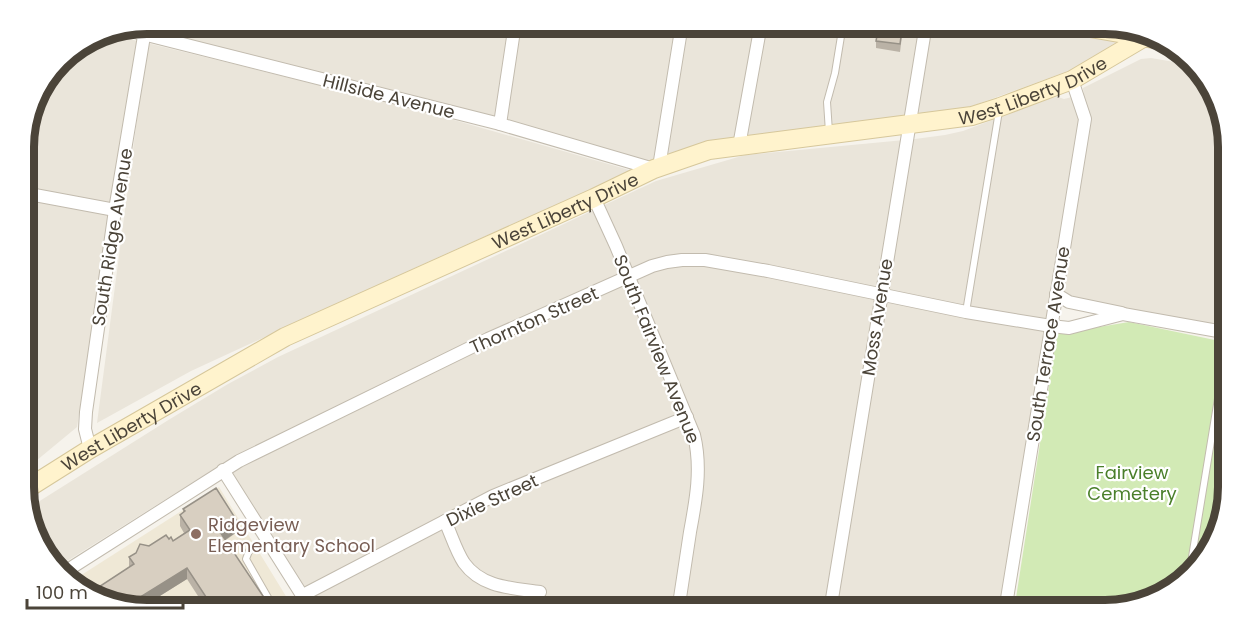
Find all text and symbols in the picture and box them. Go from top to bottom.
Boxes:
street label: West Liberty Drive [957,50,1111,130]
street label: Hillside Avenue [320,68,458,124]
street label: South Ridge Avenue [86,146,138,328]
street label: West Liberty Drive [488,166,642,255]
street label: South Terrace Avenue [1020,245,1076,443]
street label: South Fairview Avenue [608,251,706,447]
street label: Moss Avenue [855,257,899,377]
street label: Thornton Street [466,280,602,360]
street label: West Liberty Drive [56,375,206,477]
park label: Fairview Cemetery [1087,460,1177,506]
street label: Dixie Street [442,468,542,532]
place label: Ridgeview Elementary School [208,512,375,558]
marker: Ridgeview Elementary School [189,527,203,541]
scale bar [27,572,183,610]
text: 100 m [36,580,88,605]

